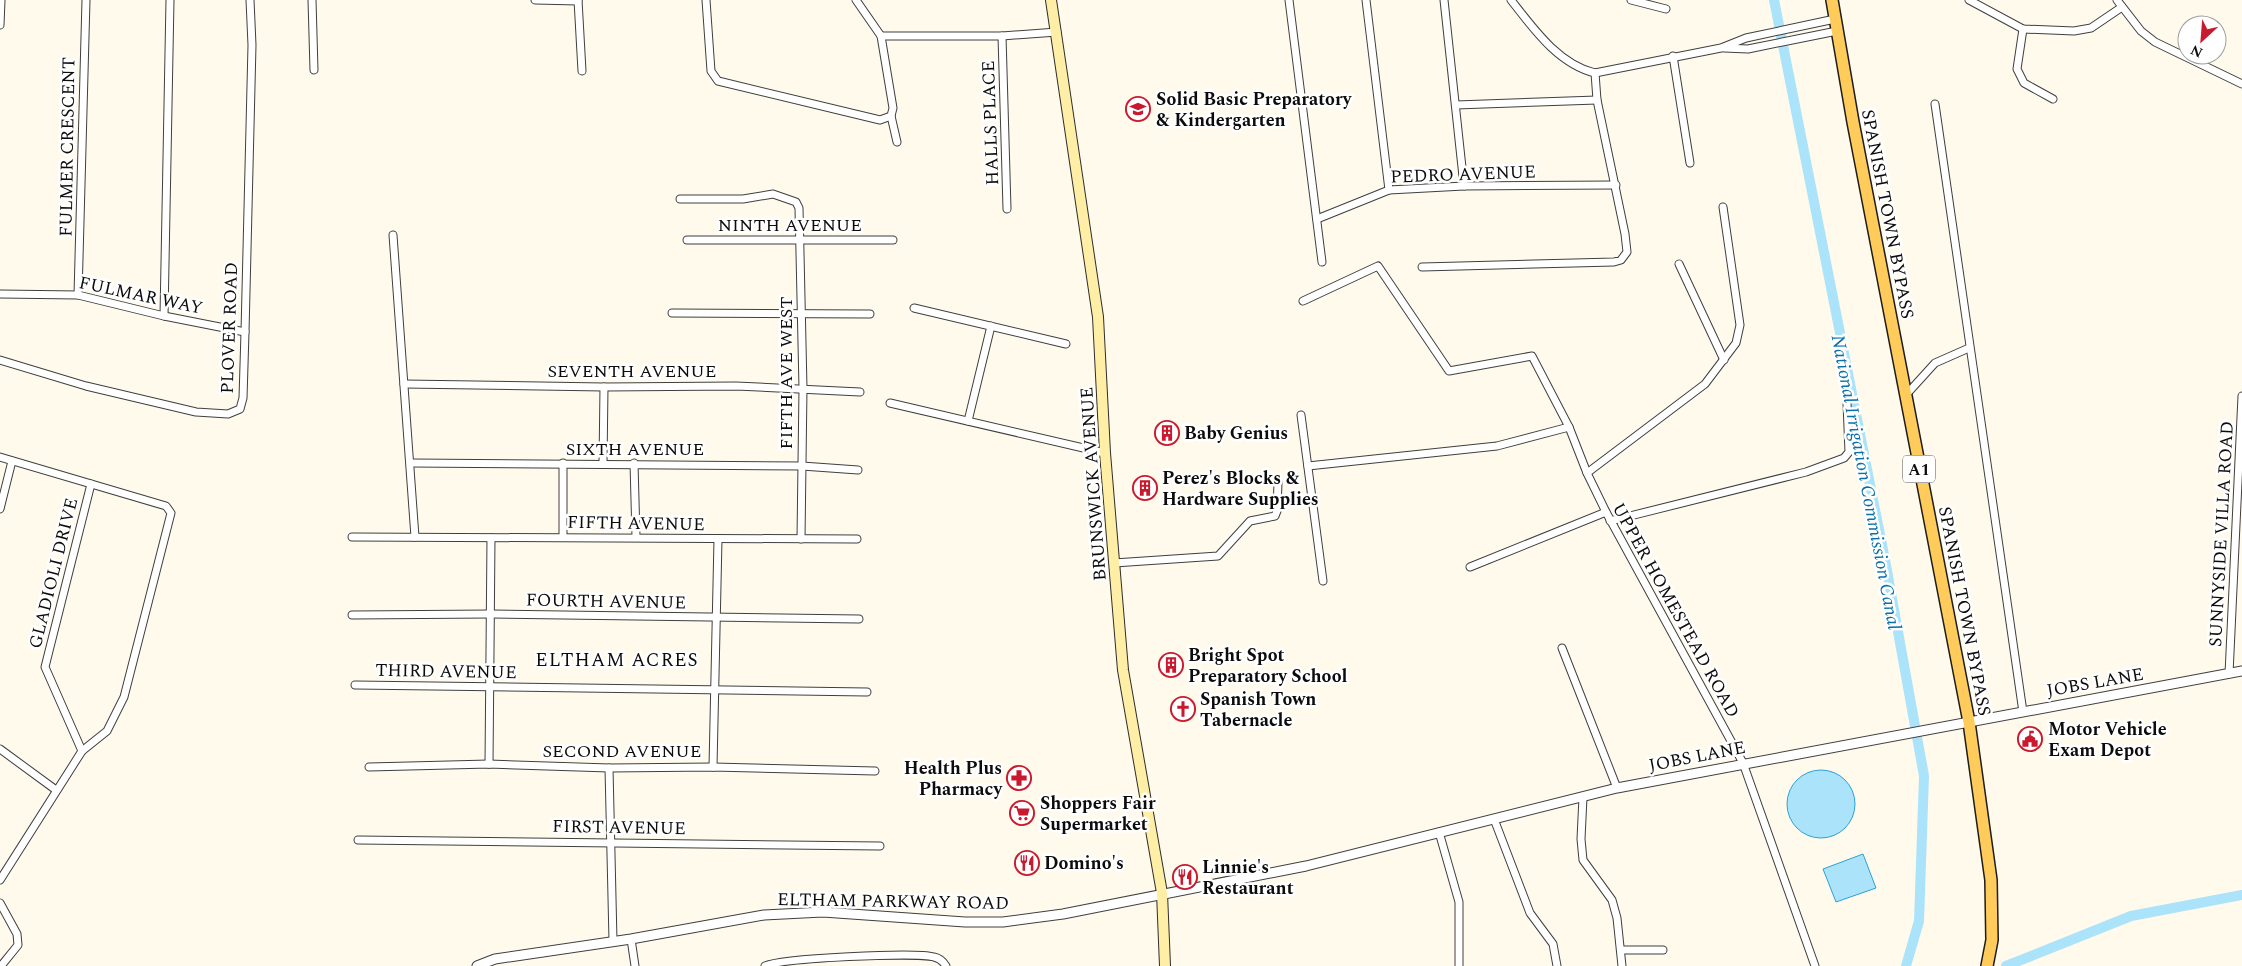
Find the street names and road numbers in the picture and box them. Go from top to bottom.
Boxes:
street label: FULMER CRESCENT [52,57,83,237]
street label: HALLS PLACE [975,60,1006,186]
street label: SPANISH TOWN BYPASS [1854,107,1921,321]
street label: PEDRO AVENUE [1390,158,1536,191]
street label: NINTH AVENUE [718,212,862,239]
street label: PLOVER ROAD [214,262,245,394]
street label: FULMAR WAY [76,269,205,322]
street label: FIFTH AVE WEST [773,296,800,450]
street label: SEVENTH AVENUE [547,358,717,385]
street label: BRUNSWICK AVENUE [1073,386,1114,582]
street label: SUNNYSIDE VILLA ROAD [2202,420,2241,648]
street label: SIXTH AVENUE [566,436,704,463]
road number: A1 [1903,456,1935,482]
street label: GLADIOLI DRIVE [22,495,85,651]
street label: UPPER HOMESTEAD ROAD [1605,498,1746,723]
street label: SPANISH TOWN BYPASS [1931,504,1998,718]
street label: FIFTH AVENUE [567,509,705,538]
street label: FOURTH AVENUE [526,587,686,616]
street label: THIRD AVENUE [375,657,517,686]
street label: JOBS LANE [2045,661,2146,704]
street label: JOBS LANE [1646,734,1748,779]
street label: SECOND AVENUE [543,738,701,765]
street label: FIRST AVENUE [552,813,686,842]
street label: ELTHAM PARKWAY ROAD [777,886,1009,917]

